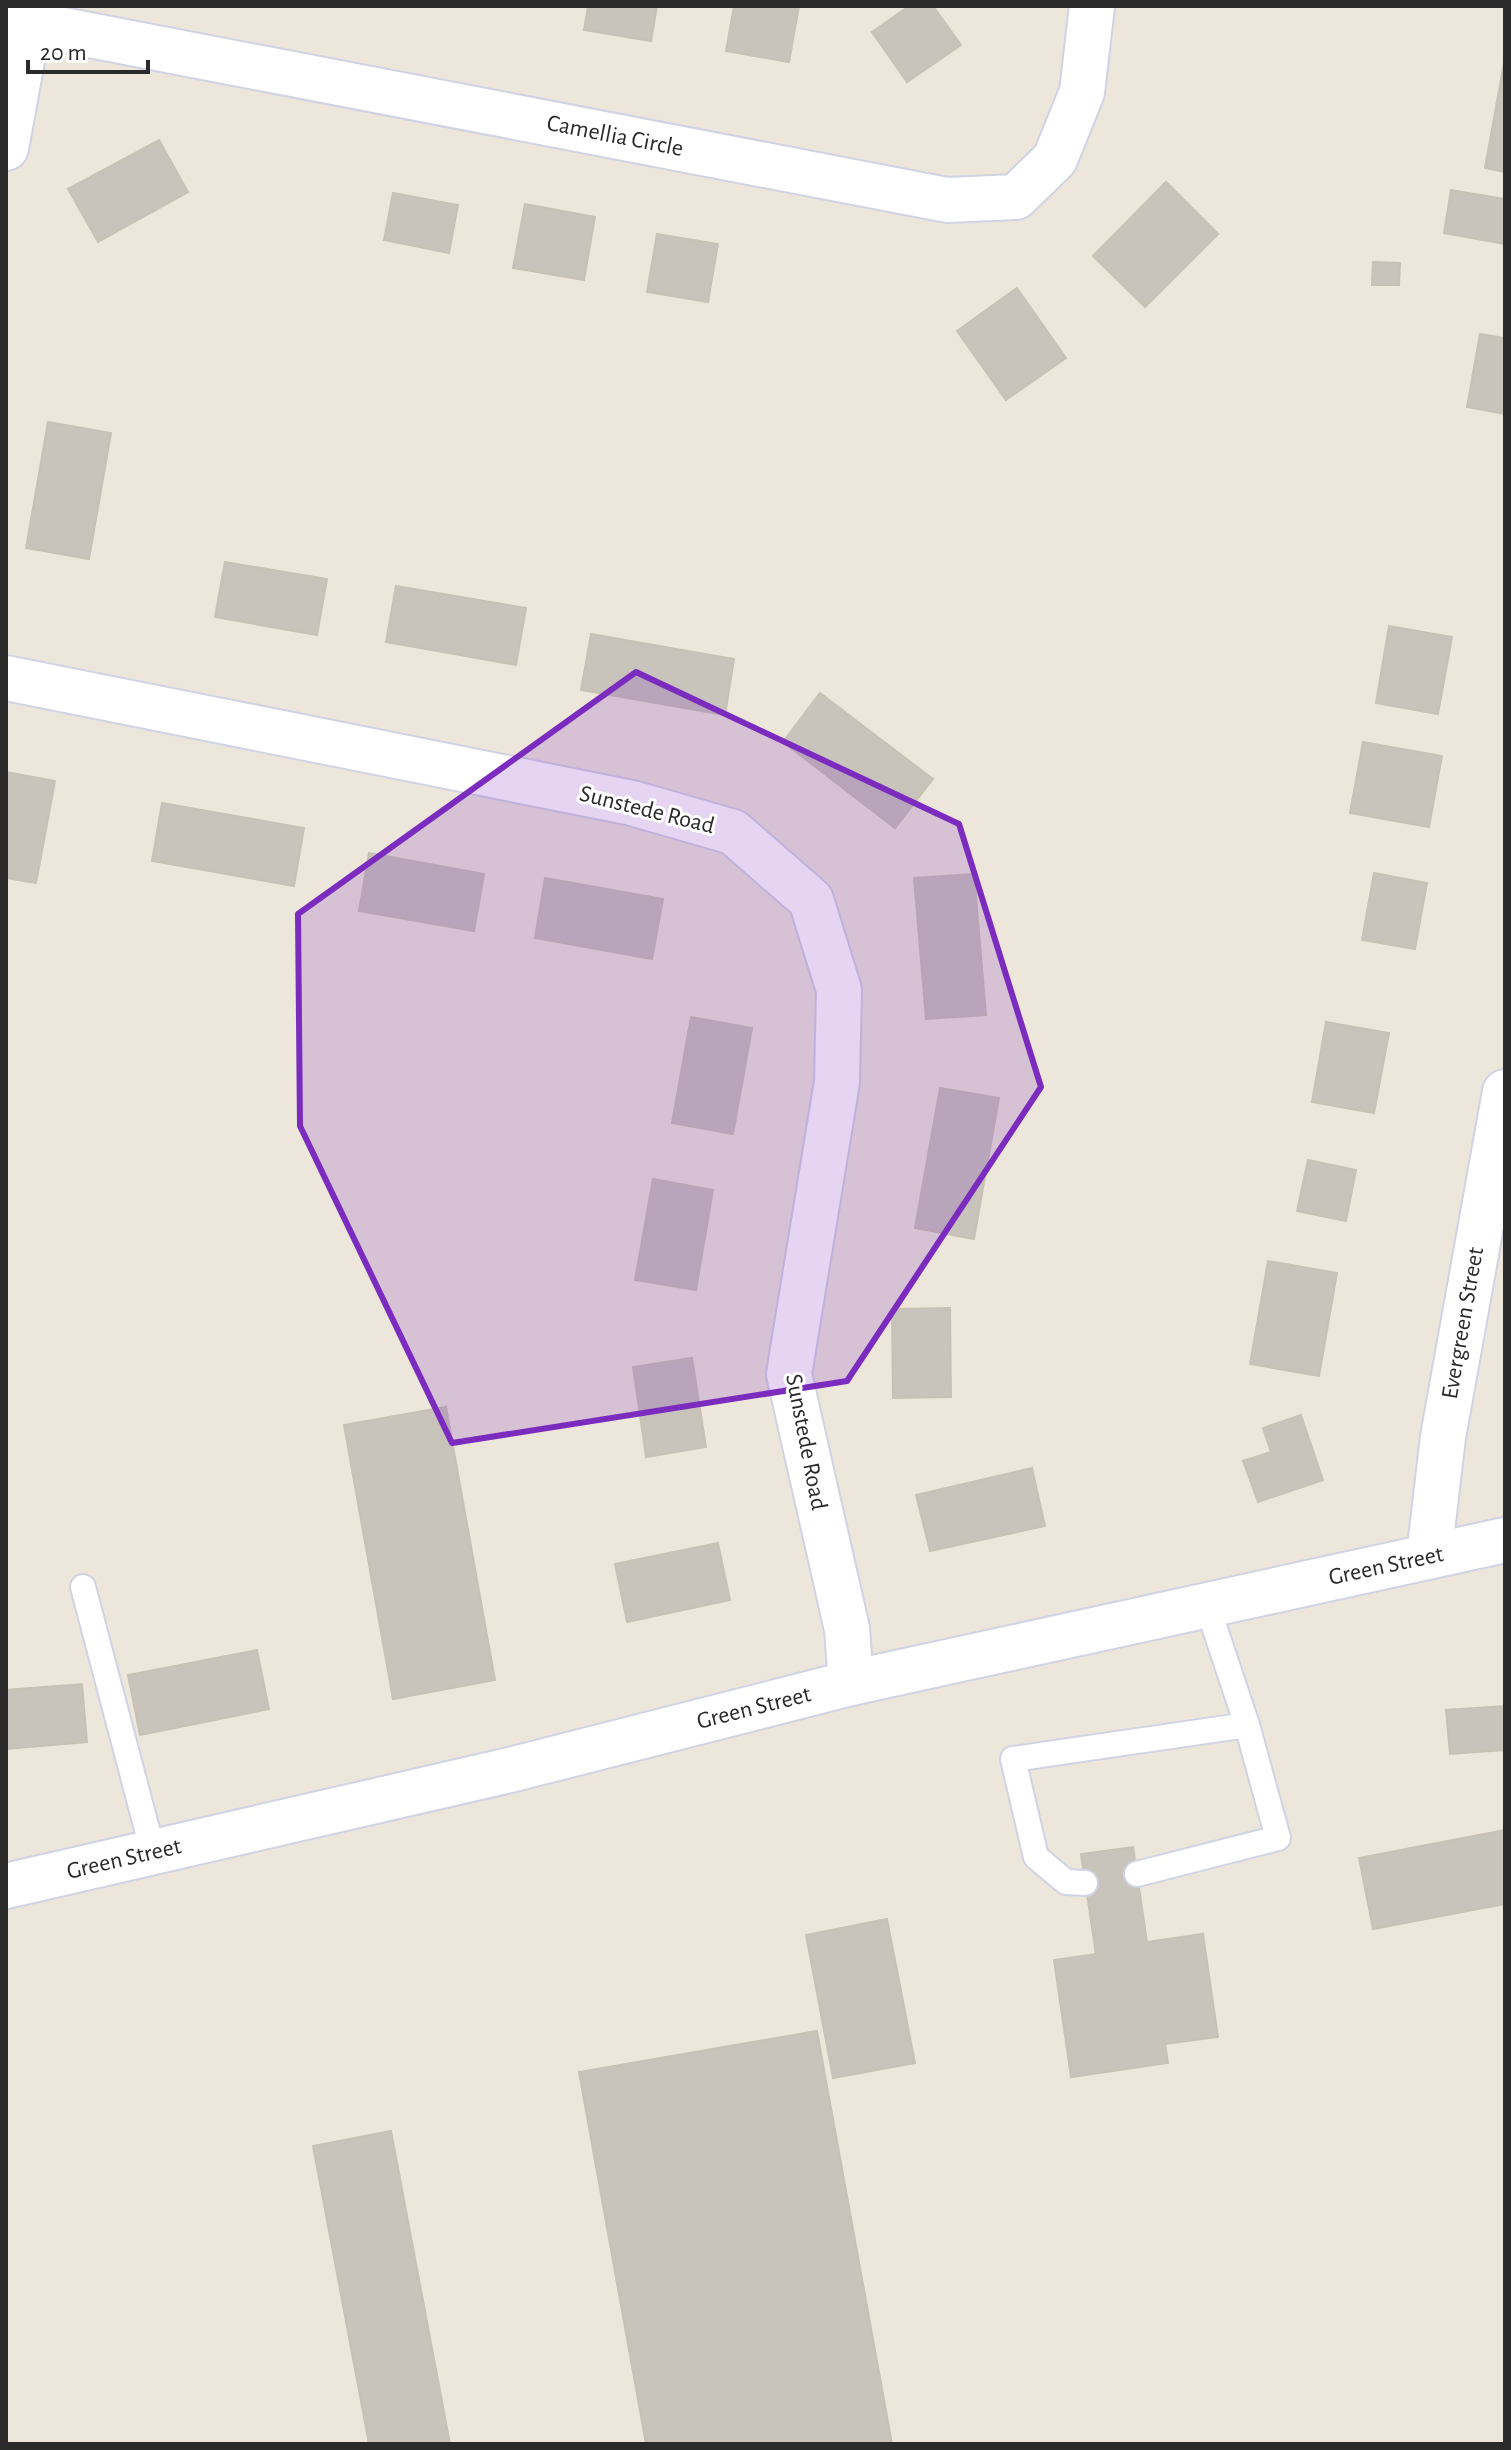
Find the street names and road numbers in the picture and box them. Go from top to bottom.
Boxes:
street label: Camellia Circle [545,111,685,161]
street label: Sunstede Road [577,782,717,838]
street label: Evergreen Street [1438,1245,1488,1401]
street label: Sunstede Road [781,1372,831,1512]
street label: Green Street [1326,1542,1446,1590]
street label: Green Street [695,1682,814,1734]
street label: Green Street [64,1834,184,1884]

